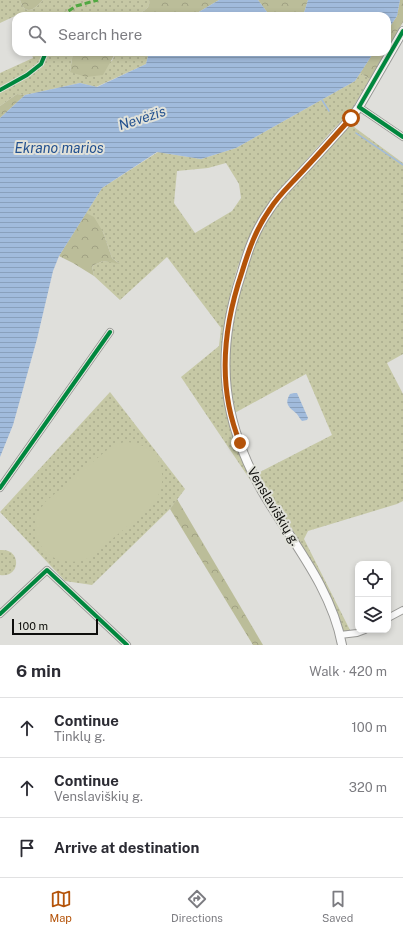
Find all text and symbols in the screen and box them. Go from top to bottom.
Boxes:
search box [12,12,391,56]
icon: search [26,23,48,45]
text: Search here [58,26,142,43]
water label: Nevėžis [116,103,168,133]
route start [342,109,360,127]
water label: Ekrano marios [14,140,104,156]
route end [231,434,249,452]
street label: Venslaviškių g. [244,464,303,548]
map controls [355,561,391,633]
button: locate [355,561,391,597]
button: layers [355,597,391,633]
scale bar [12,617,98,636]
text: 100 m [18,620,48,632]
text: 6 min [16,661,61,681]
text: Walk · 420 m [309,664,387,679]
text: Continue [54,712,119,729]
icon: ahead [16,717,38,739]
text: 100 m [351,720,387,735]
text: Tinklų g. [54,729,105,744]
text: Continue [54,772,119,789]
icon: ahead [16,777,38,799]
text: 320 m [349,780,387,795]
text: Venslaviškių g. [54,789,143,804]
icon: arrive [16,837,38,859]
text: Arrive at destination [54,839,199,856]
tab: Map [50,888,72,924]
tab: Directions [171,888,223,924]
tab: Saved [322,888,353,924]

